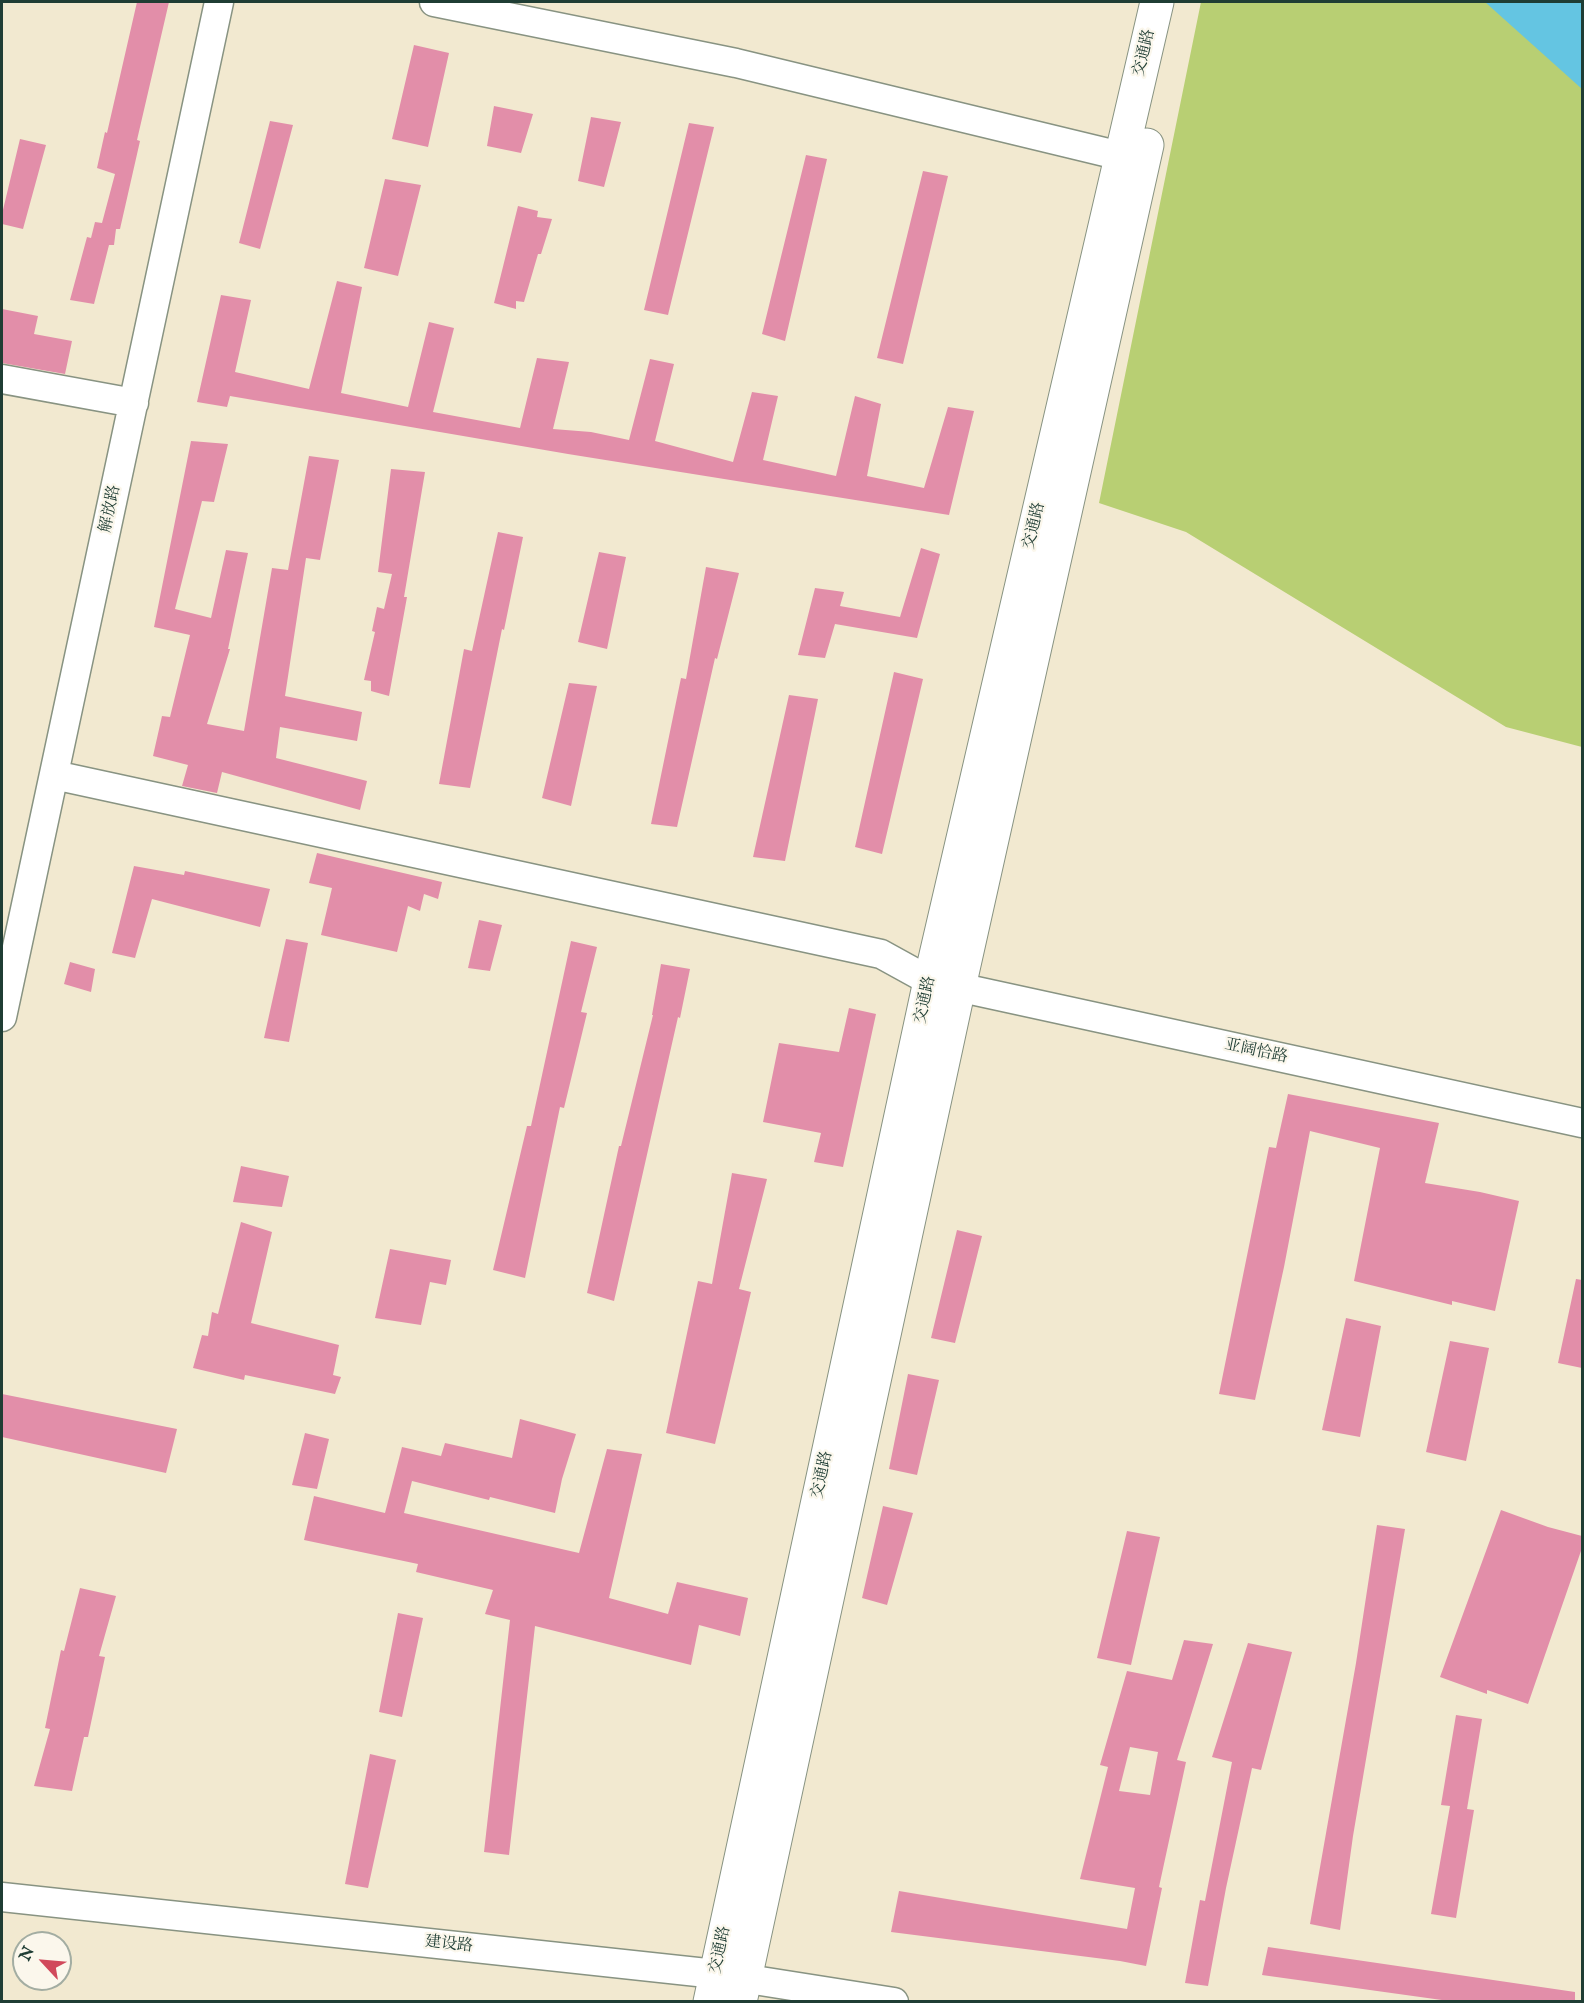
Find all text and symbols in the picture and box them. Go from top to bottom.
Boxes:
street label: 交通路 [1130,27,1160,79]
street label: 解放路 [97,484,125,534]
street label: 交通路 [1020,500,1050,552]
street label: 交通路 [912,975,940,1025]
street label: 亚阔恰路 [1223,1036,1289,1068]
street label: 交通路 [809,1450,837,1500]
street label: 交通路 [707,1925,735,1975]
north arrow [12,1931,72,1991]
street label: 建设路 [424,1933,474,1957]
text: N [16,1943,40,1965]

